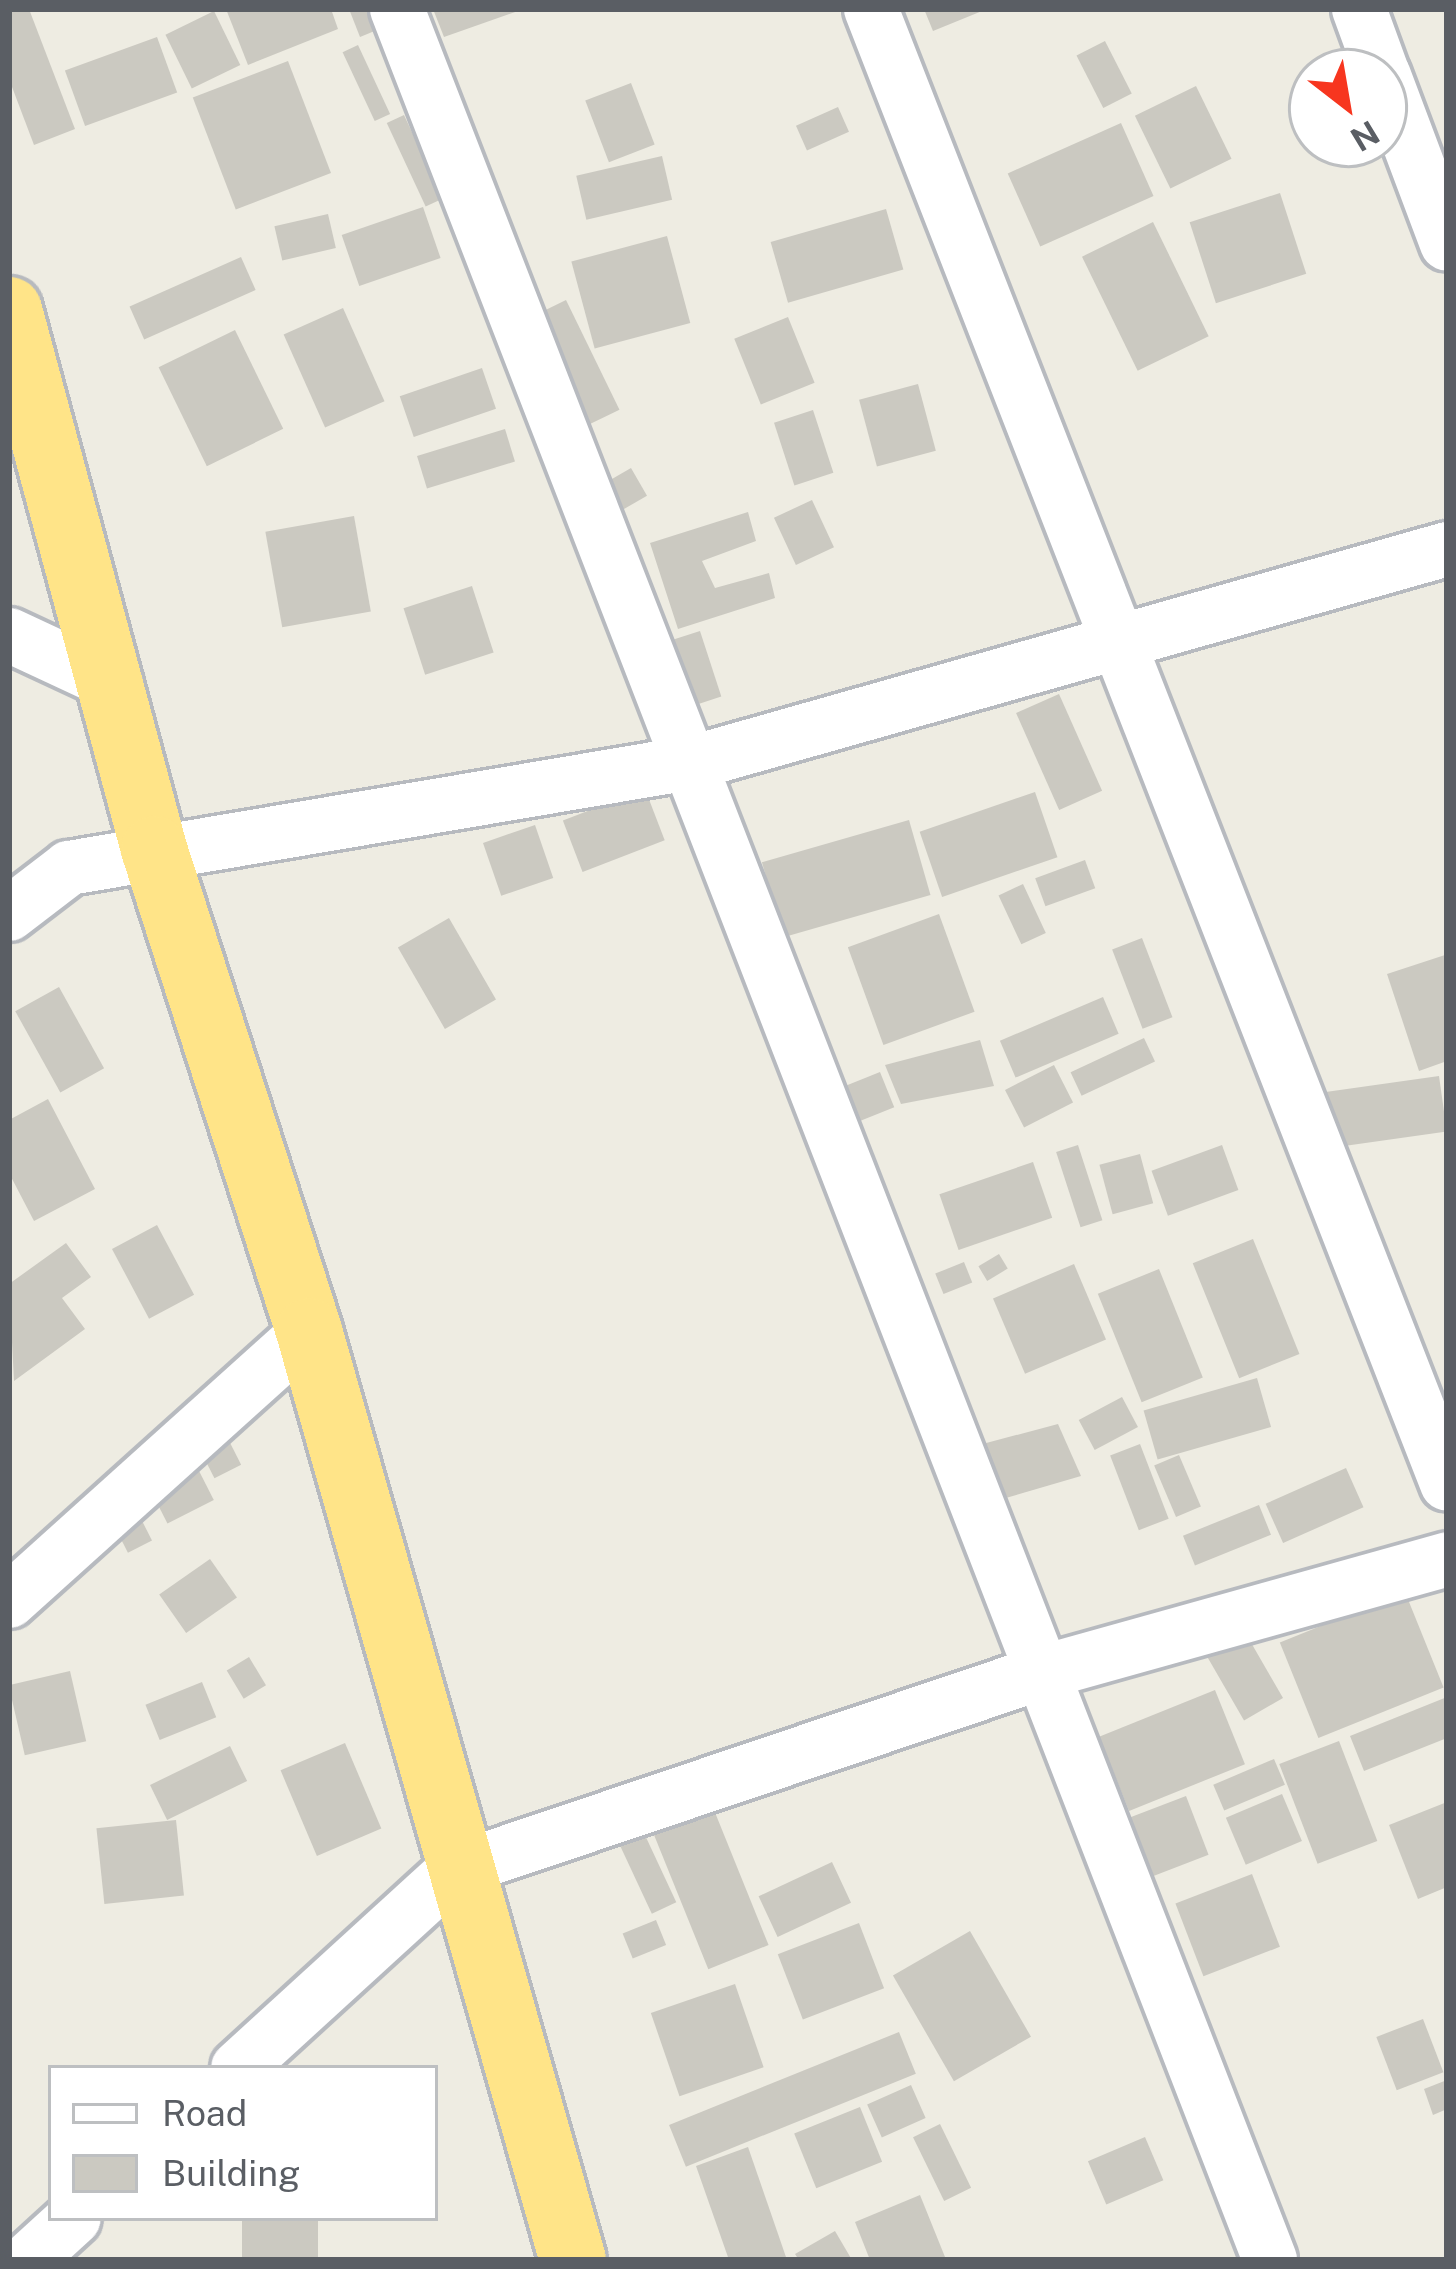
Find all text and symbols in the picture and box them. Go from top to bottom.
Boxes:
north arrow [1288,48,1408,168]
text: N [1344,113,1386,159]
legend [48,2065,438,2221]
text: Road [162,2092,247,2134]
text: Building [162,2152,300,2194]

